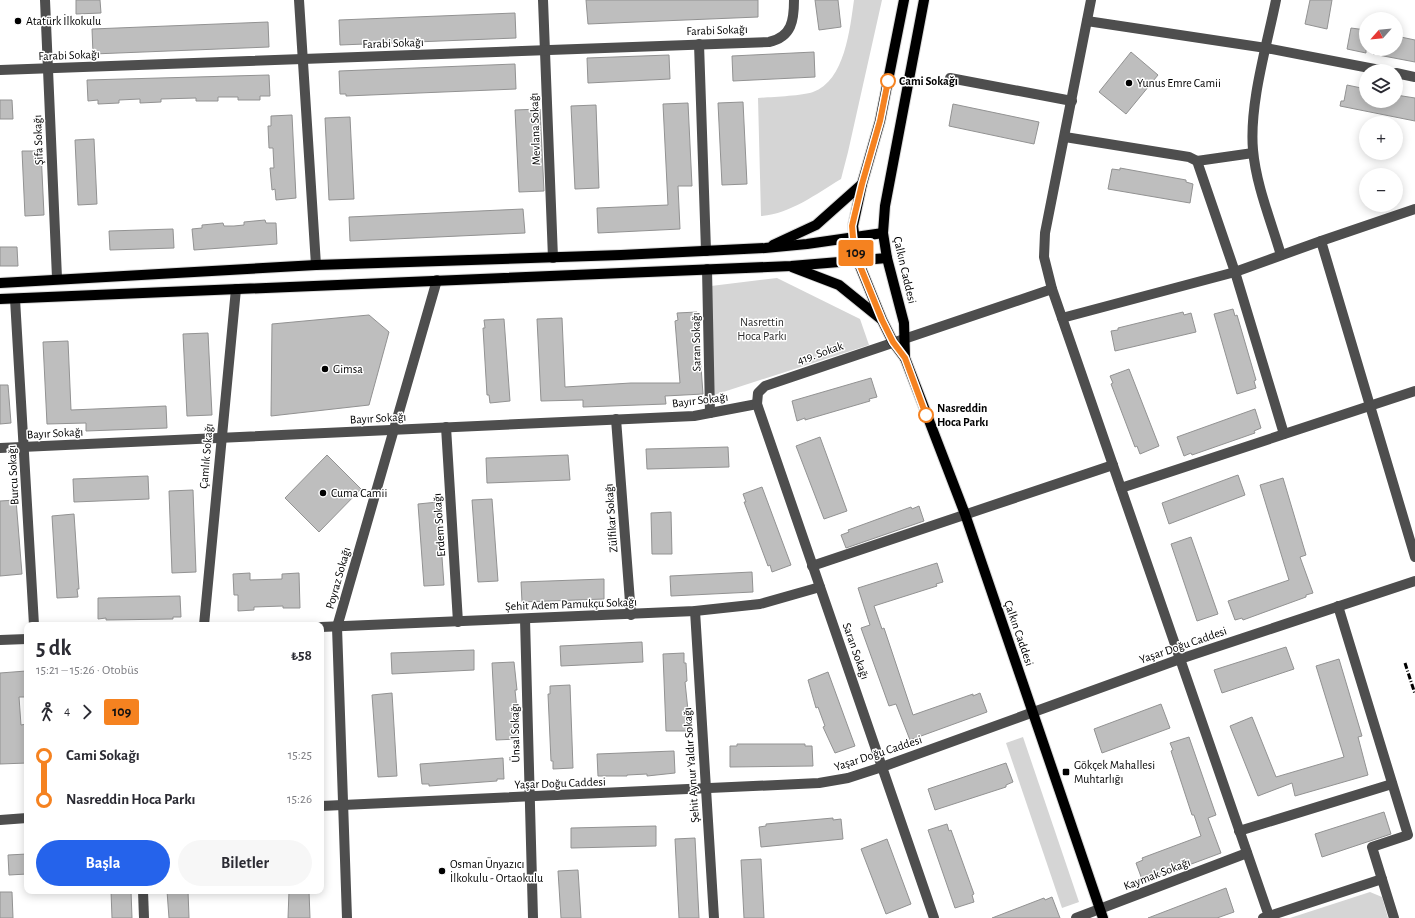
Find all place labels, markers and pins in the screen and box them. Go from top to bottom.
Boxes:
place label: Atatürk İlkokulu [26,14,101,27]
marker: Atatürk İlkokulu [13,16,23,26]
marker: Cami Sokağı [880,73,896,89]
place label: Cami Sokağı [899,75,958,87]
place label: Yunus Emre Camii [1137,77,1221,89]
marker: Yunus Emre Camii [1124,78,1134,88]
place label: Gimsa [333,363,363,375]
marker: Gimsa [320,364,330,374]
place label: Nasreddin Hoca Parkı [937,402,988,428]
marker: Nasreddin Hoca Parkı [918,407,934,423]
place label: Cuma Camii [331,487,387,499]
marker: Cuma Camii [318,488,328,498]
place label: Gökçek Mahallesi Muhtarlığı [1074,759,1155,785]
marker: Gökçek Mahallesi Muhtarlığı [1061,767,1071,777]
place label: Osman Ünyazıcı İlkokulu - Ortaokulu [450,857,543,884]
marker: Osman Ünyazıcı İlkokulu - Ortaokulu [437,866,447,876]

